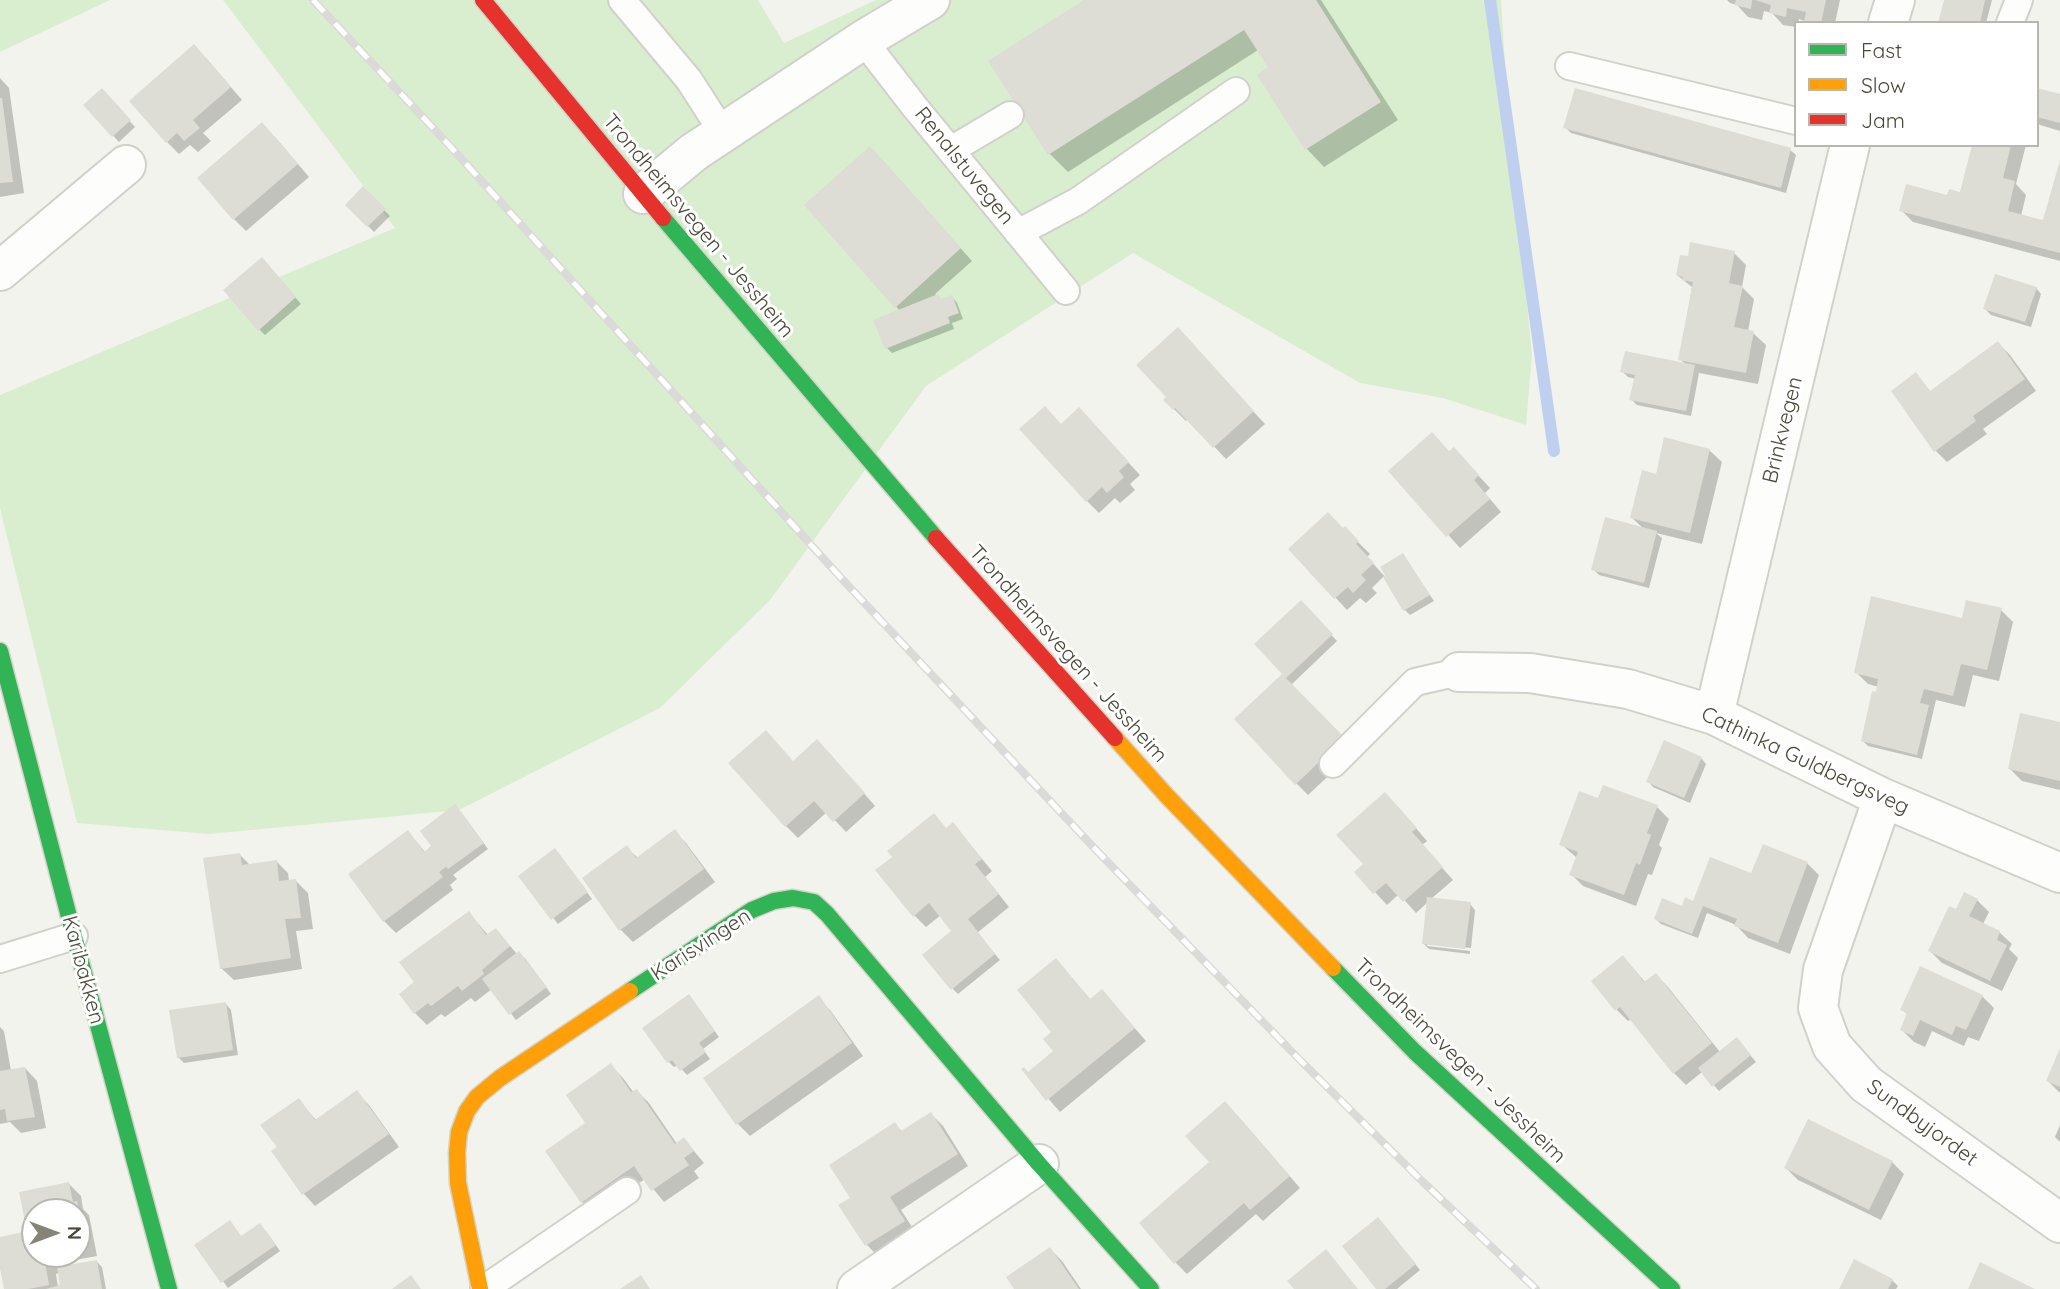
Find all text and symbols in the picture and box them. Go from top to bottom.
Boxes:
legend [1794,21,2039,147]
text: Fast [1861,37,1902,63]
text: Slow [1861,72,1906,98]
street label: Renalstuvegen [909,102,1019,230]
text: Jam [1861,107,1905,133]
street label: Trondheimsvegen - Jessheim [597,109,799,343]
street label: Brinkvegen [1758,374,1808,486]
street label: Trondheimsvegen - Jessheim [964,540,1172,768]
street label: Cathinka Guldbergsveg [1697,702,1913,820]
street label: Karisvingen [646,903,756,987]
street label: Karibakken [56,913,110,1027]
street label: Trondheimsvegen - Jessheim [1349,953,1571,1169]
street label: Sundbyjordet [1862,1074,1982,1172]
north arrow [21,1198,91,1268]
text: N [63,1226,87,1240]

